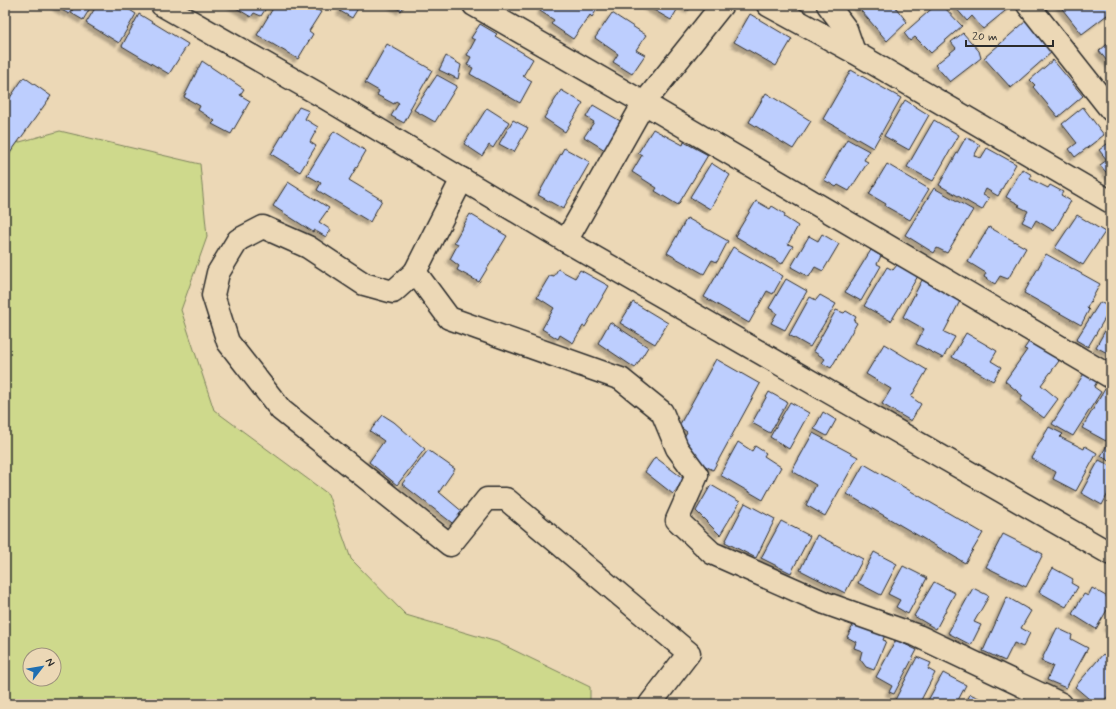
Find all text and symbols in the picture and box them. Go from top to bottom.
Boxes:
scale bar [966,22,1053,48]
text: 20 m [972,29,998,45]
north arrow [22,647,62,687]
text: N [42,656,58,669]

